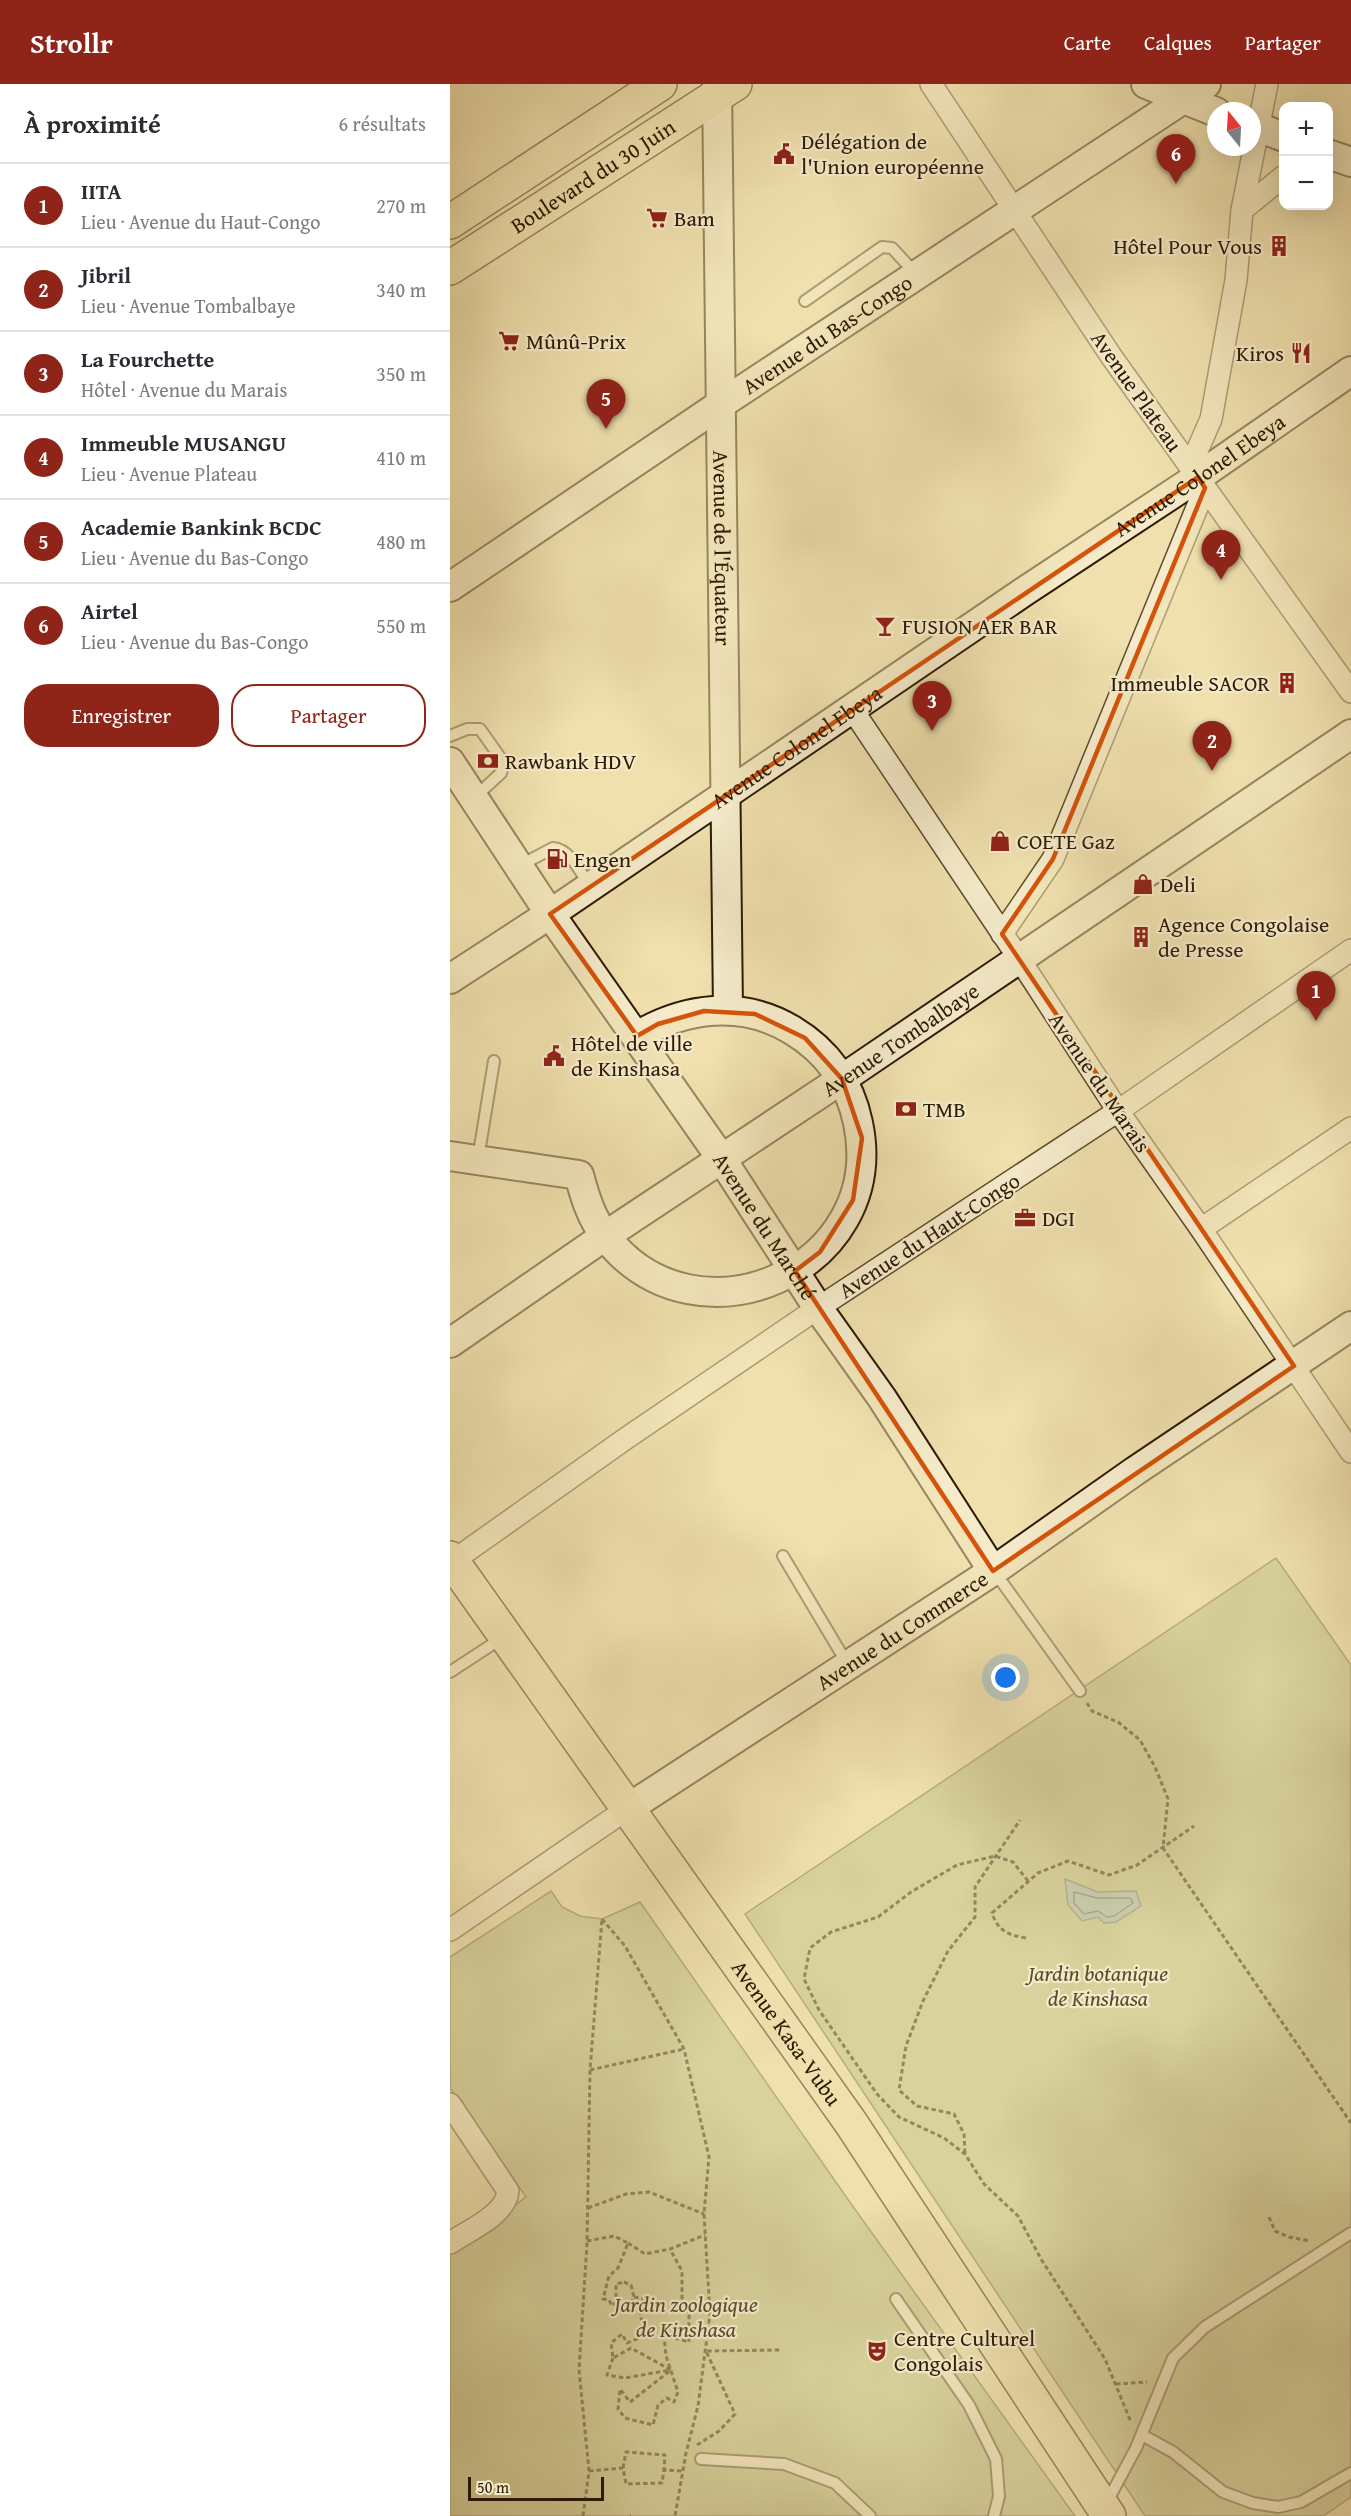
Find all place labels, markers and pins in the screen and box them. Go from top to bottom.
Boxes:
place label: Délégation de l'Union européenne [801,125,984,182]
pin: 6 [1156,135,1196,184]
public building icon: Délégation de l'Union européenne [772,142,796,166]
place label: Bam [674,202,715,234]
supermarket icon: Bam [645,206,669,230]
place label: Hôtel Pour Vous [1113,230,1262,262]
building icon: Hôtel Pour Vous [1267,234,1291,258]
place label: Mûnû-Prix [526,325,627,357]
supermarket icon: Mûnû-Prix [497,329,521,353]
place label: Kiros [1236,337,1284,369]
restaurant icon: Kiros [1289,341,1313,365]
pin: 5 [586,380,626,429]
pin: 4 [1202,530,1240,580]
place label: FUSION AER BAR [902,610,1058,642]
bar icon: FUSION AER BAR [873,614,897,638]
place label: Immeuble SACOR [1111,667,1270,699]
building icon: Immeuble SACOR [1275,671,1299,695]
pin: 3 [912,682,952,731]
pin: 2 [1192,722,1232,771]
place label: Rawbank HDV [505,745,636,777]
bank icon: Rawbank HDV [476,749,500,773]
place label: COETE Gaz [1017,825,1115,857]
shop icon: COETE Gaz [988,829,1012,853]
place label: Engen [574,843,632,875]
fuel station icon: Engen [545,847,569,871]
place label: Deli [1160,868,1196,900]
shop icon: Deli [1131,872,1155,896]
place label: Agence Congolaise de Presse [1158,908,1329,965]
building icon: Agence Congolaise de Presse [1129,925,1153,949]
pin: 1 [1296,972,1336,1021]
place label: Hôtel de ville de Kinshasa [571,1027,693,1084]
public building icon: Hôtel de ville de Kinshasa [542,1044,566,1068]
place label: TMB [923,1093,966,1125]
bank icon: TMB [894,1097,918,1121]
place label: DGI [1042,1202,1075,1234]
office icon: DGI [1013,1206,1037,1230]
place label: Centre Culturel Congolais [894,2322,1035,2379]
theatre icon: Centre Culturel Congolais [865,2339,889,2363]

